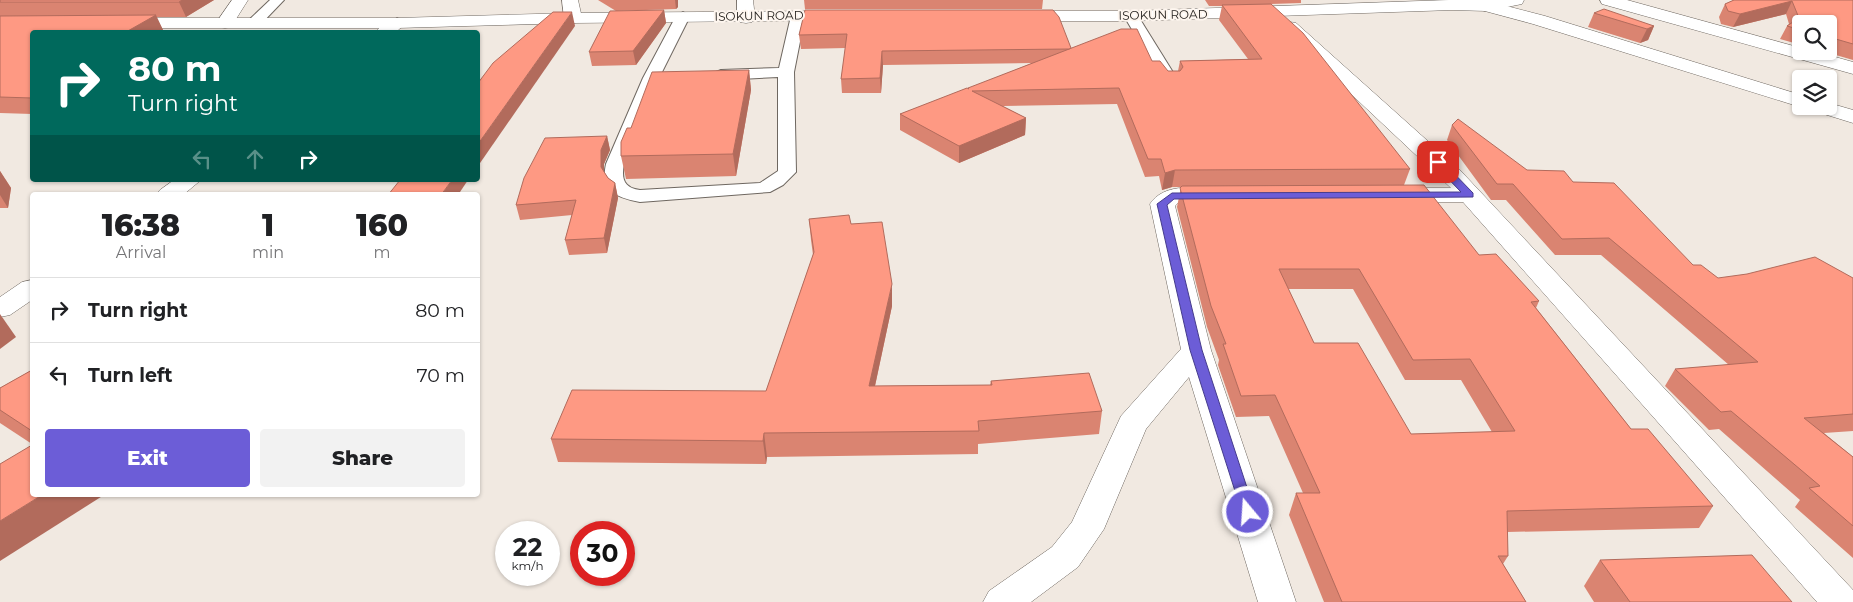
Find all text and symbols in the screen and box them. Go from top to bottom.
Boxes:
street label: ISOKUN ROAD [1118,6,1208,23]
street label: ISOKUN ROAD [714,7,804,24]
map controls [1792,15,1837,115]
button: search [1792,15,1837,60]
text: 80 m [128,47,222,90]
icon: right [45,50,110,115]
button: layers [1792,70,1837,115]
text: Turn right [128,90,238,117]
pin [1417,141,1459,183]
icon: left [188,145,216,173]
icon: ahead [241,145,269,173]
icon: right [294,145,322,173]
icon: arrive [1424,148,1452,176]
text: 16:38 [102,207,180,244]
text: 1 [262,207,274,244]
text: 160 [356,207,408,244]
text: Arrival [116,243,166,262]
text: min [252,243,284,262]
text: m [374,243,391,262]
icon: right [45,296,73,324]
text: Turn right [88,299,188,322]
text: 80 m [415,299,465,322]
icon: left [45,361,73,389]
text: Turn left [88,364,173,387]
text: 70 m [416,364,465,387]
button: Exit [45,429,250,487]
button: Share [260,429,465,487]
position arrow [1221,485,1273,537]
speed limit sign: 30 [570,521,635,586]
text: 22 [513,532,542,562]
text: km/h [511,558,544,573]

